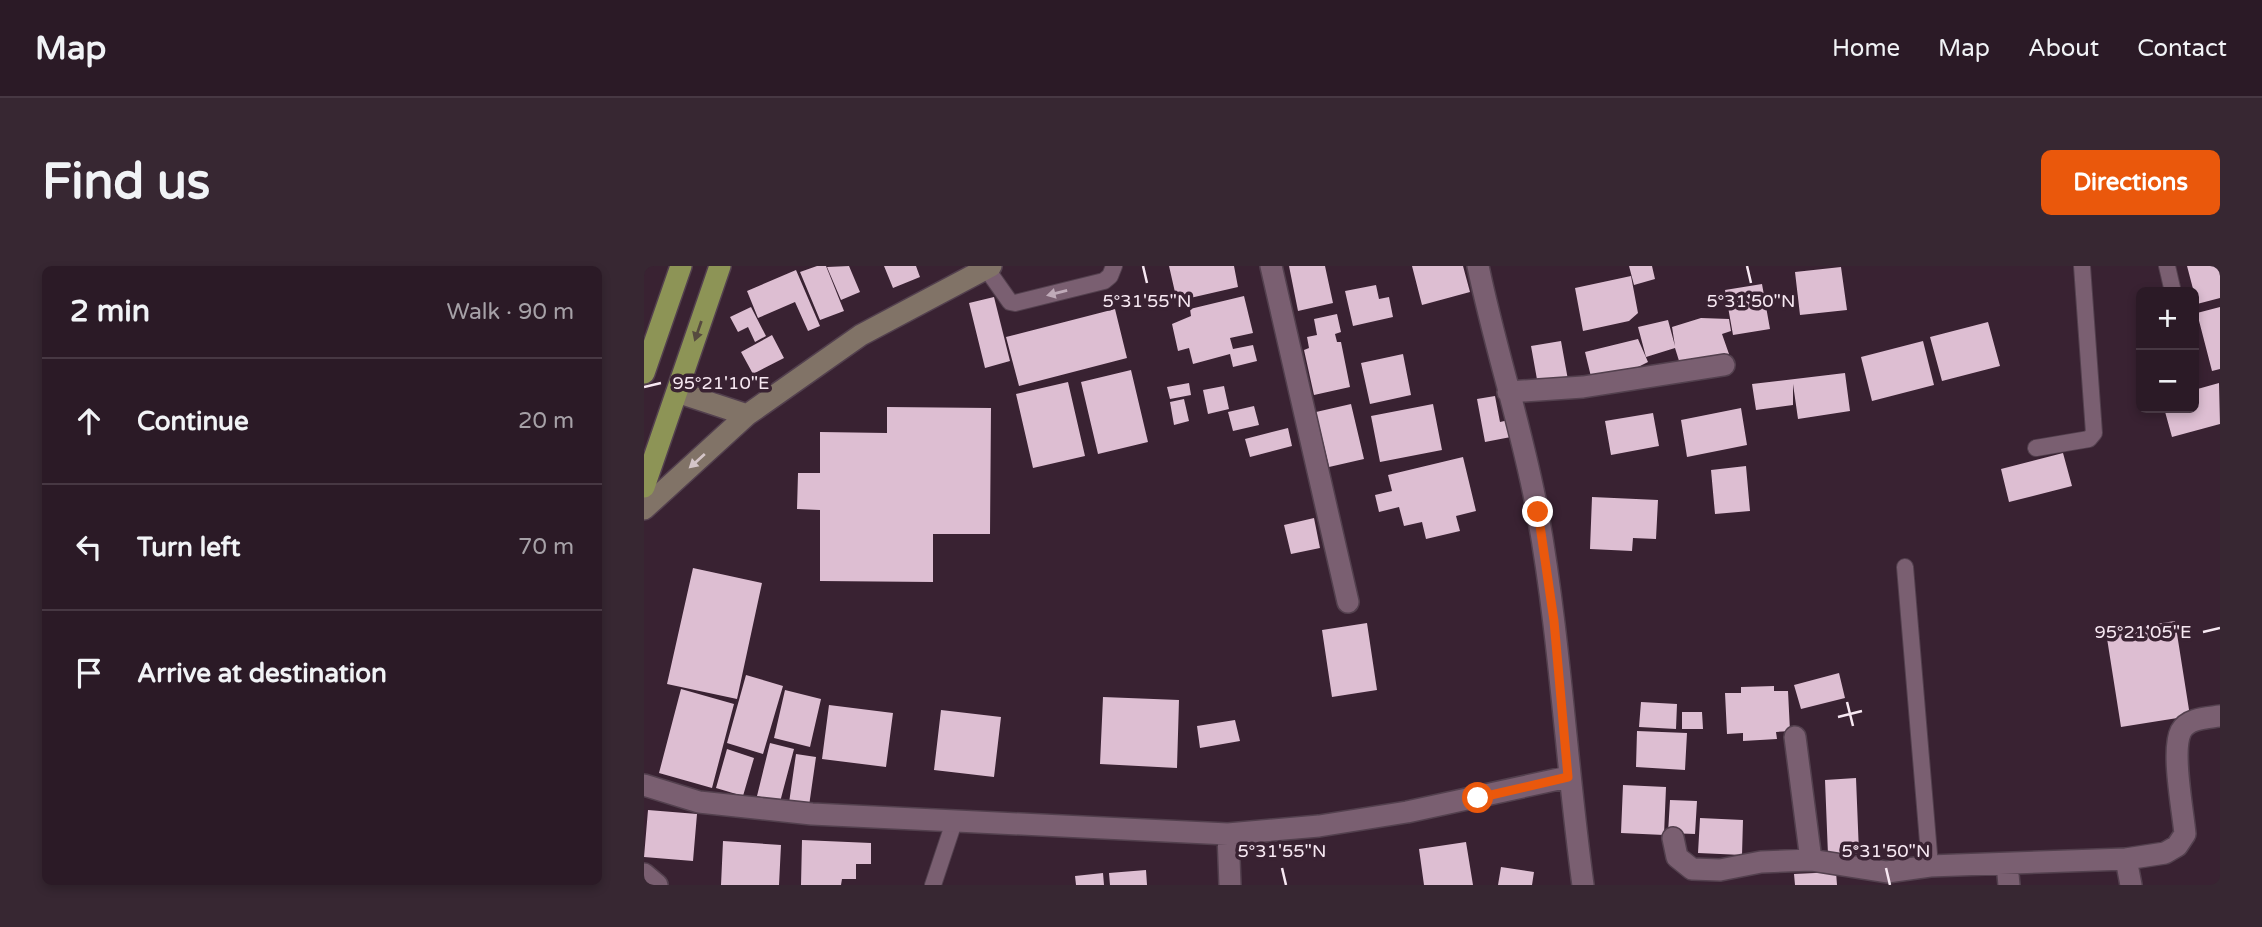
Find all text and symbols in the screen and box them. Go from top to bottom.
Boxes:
text: Map [35,29,106,68]
text: Home [1832,34,1900,63]
text: Map [1938,34,1990,63]
text: About [2028,34,2099,63]
text: Contact [2137,34,2227,63]
button: Directions [2041,150,2220,215]
text: Find us [42,153,210,212]
map controls [2136,287,2199,413]
button: + [2136,287,2199,350]
one-way arrow [1045,288,1067,299]
text: 5°31'55"N [1103,290,1191,312]
text: 5°31'50"N [1707,290,1795,312]
text: 2 min [70,293,150,330]
text: Walk · 90 m [447,298,574,326]
one-way arrow [692,320,703,341]
button: − [2136,350,2199,413]
text: 95°21'10"E [672,372,770,394]
icon: ahead [70,402,108,440]
text: Continue [137,406,249,437]
text: 20 m [518,407,574,435]
one-way arrow [689,453,706,469]
route end [1522,496,1553,527]
icon: left [70,528,108,566]
text: Turn left [137,532,240,563]
text: 70 m [518,533,574,561]
text: 95°21'05"E [2094,621,2192,643]
icon: arrive [70,654,108,692]
text: Arrive at destination [137,658,387,689]
route start [1462,782,1493,813]
text: 5°31'55"N [1238,840,1326,862]
text: 5°31'50"N [1842,840,1930,862]

